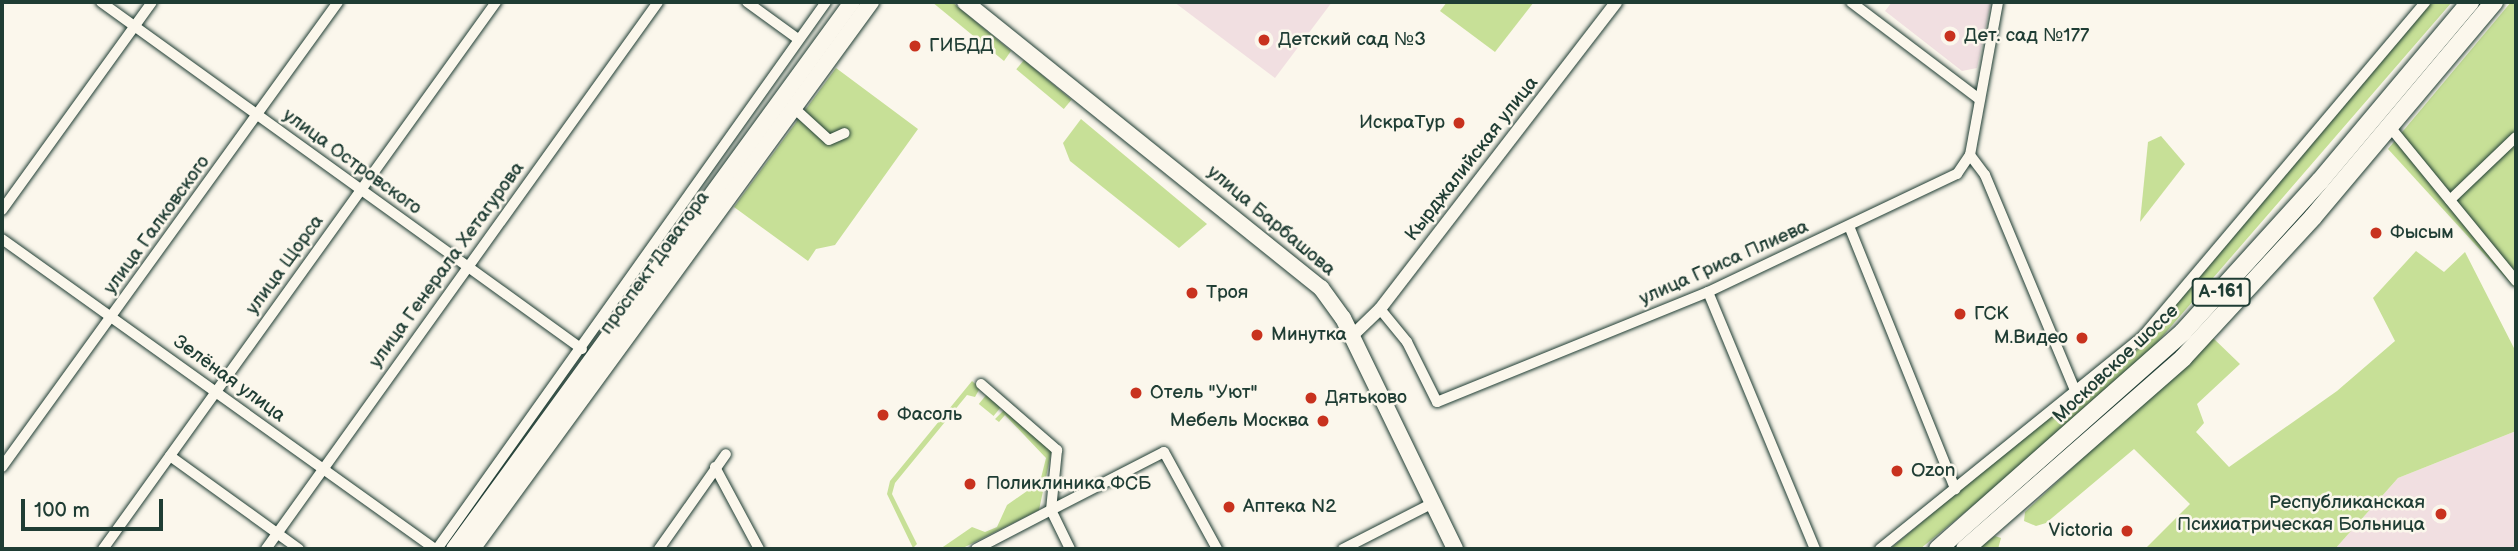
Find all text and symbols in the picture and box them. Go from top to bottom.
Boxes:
place label: Дет. сад №177 [1964,25,2089,47]
marker: Дет. сад №177 [1942,28,1958,44]
place label: Детский сад №3 [1278,29,1426,51]
marker: Детский сад №3 [1256,32,1272,48]
place label: ГИБДД [929,35,994,57]
marker: ГИБДД [907,38,923,54]
street label: Кырджалийская улица [1401,72,1543,246]
street label: улица Островского [278,104,426,220]
place label: ИскраТур [1359,112,1445,134]
marker: ИскраТур [1451,115,1467,131]
street label: улица Галковского [99,151,215,299]
street label: улица Генерала Хетагурова [365,158,529,372]
street label: улица Барбашова [1202,161,1340,281]
street label: проспект Доватора [595,187,715,339]
street label: улица Щорса [241,211,329,319]
street label: улица Гриса Плиева [1636,215,1812,311]
place label: Фысым [2390,222,2454,244]
marker: Фысым [2368,225,2384,241]
road number: А-161 [2191,278,2251,306]
place label: Троя [1206,282,1248,304]
marker: Троя [1184,285,1200,301]
street label: Московское шоссе [2049,300,2183,428]
place label: ГСК [1974,303,2009,325]
marker: ГСК [1952,306,1968,322]
place label: Минутка [1271,324,1347,346]
marker: Минутка [1249,327,1265,343]
place label: М.Видео [1994,327,2068,349]
marker: М.Видео [2074,330,2090,346]
street label: Зелёная улица [168,331,290,427]
place label: Отель "Уют" [1150,382,1258,404]
marker: Отель "Уют" [1128,385,1144,401]
place label: Дятьково [1325,387,1407,409]
marker: Дятьково [1303,390,1319,406]
place label: Фасоль [897,404,962,426]
marker: Фасоль [875,407,891,423]
place label: Мебель Москва [1170,410,1309,432]
marker: Мебель Москва [1315,413,1331,429]
place label: Ozon [1911,460,1956,482]
marker: Ozon [1889,463,1905,479]
place label: Поликлиника ФСБ [986,473,1151,495]
marker: Поликлиника ФСБ [960,474,980,494]
scale bar [24,484,166,528]
place label: Республиканская Психиатрическая Больница [2177,492,2425,536]
place label: Аптека N2 [1243,496,1337,518]
text: 100 m [34,498,90,523]
marker: Аптека N2 [1221,499,1237,515]
marker: Республиканская Психиатрическая Больница [2431,504,2451,524]
place label: Victoria [2049,520,2113,542]
marker: Victoria [2119,523,2135,539]

